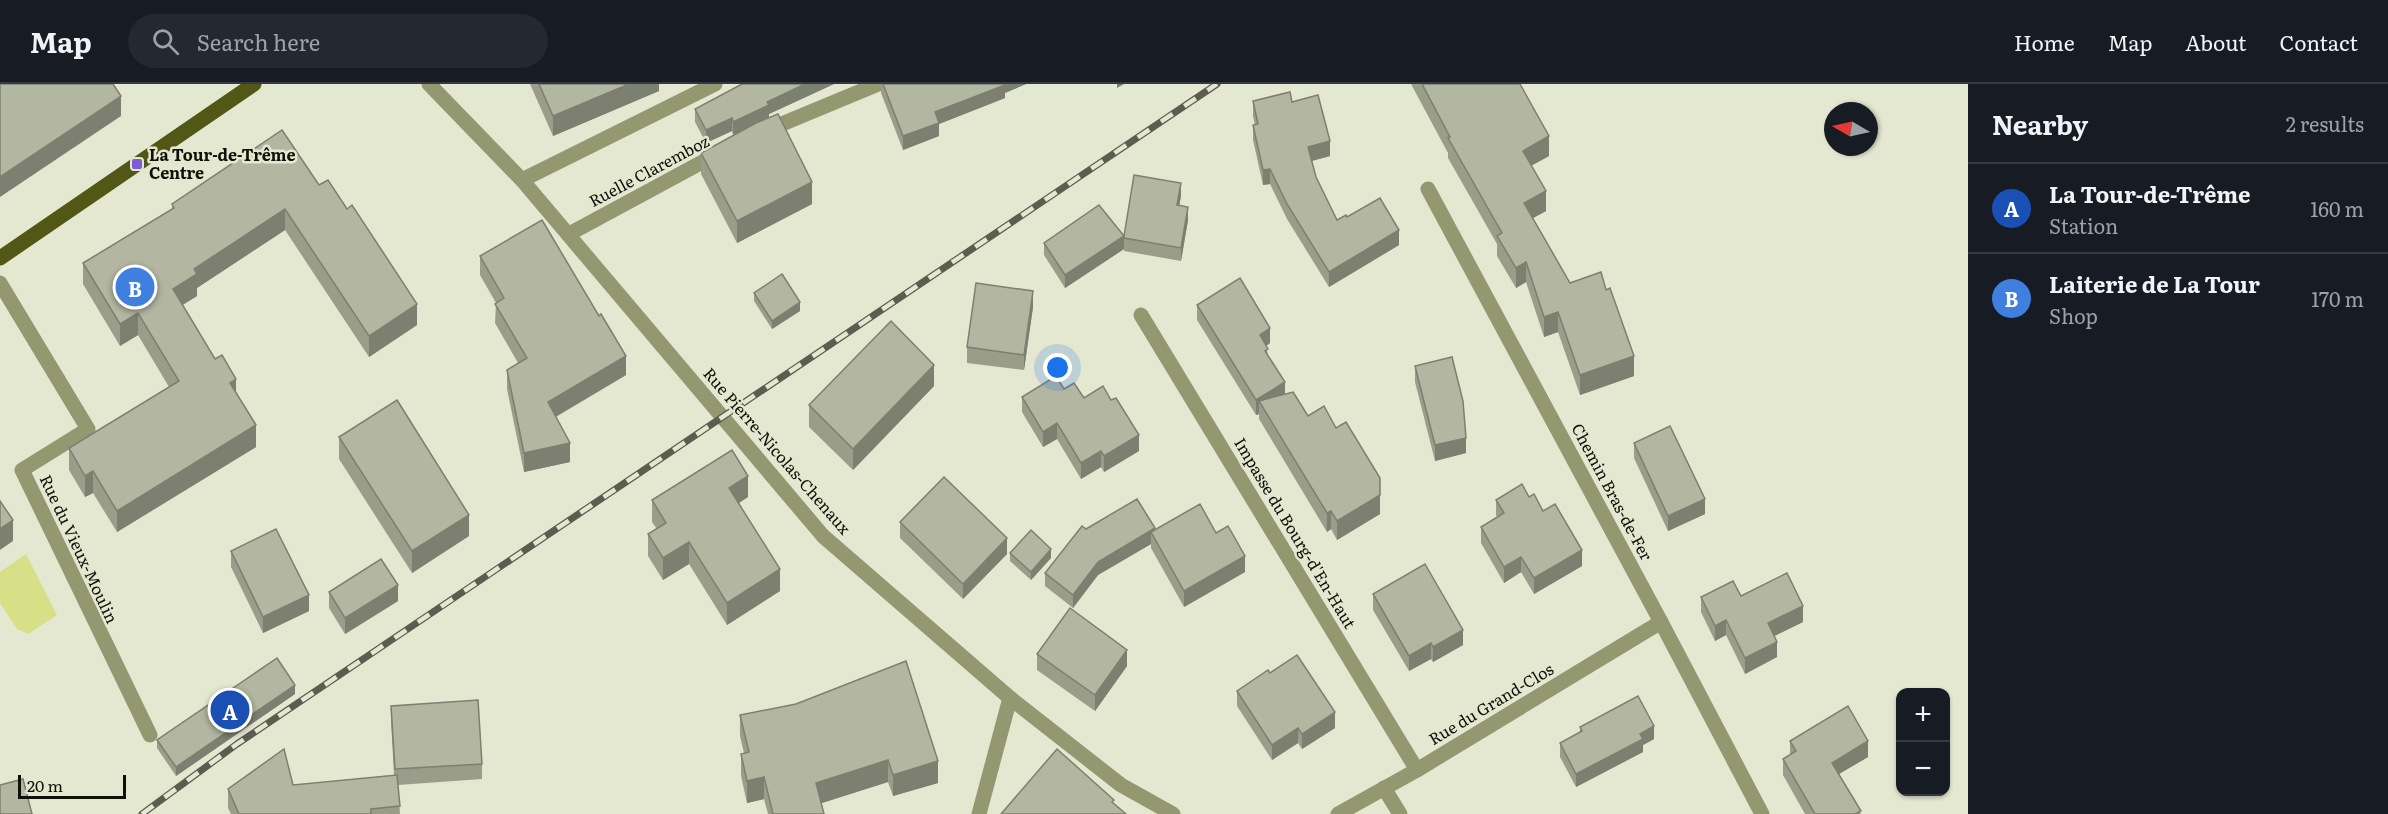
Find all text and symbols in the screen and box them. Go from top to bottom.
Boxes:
search box [128,14,548,68]
text: Map [30,20,92,62]
icon: search [149,25,182,58]
text: Search here [197,25,320,58]
text: Home [2014,26,2075,57]
text: Map [2108,26,2152,57]
text: About [2185,26,2247,57]
text: Contact [2280,26,2358,57]
north arrow [1824,102,1878,156]
text: Nearby [1992,104,2088,143]
text: 2 results [2286,108,2364,138]
street label: Ruelle Claremboz [584,128,713,212]
place label: La Tour-de-Trême Centre [149,142,295,184]
marker: La Tour-de-Trême Centre [130,157,144,171]
text: La Tour-de-Trême [2049,177,2250,210]
text: A [2004,193,2019,223]
text: 160 m [2310,193,2364,223]
text: Station [2049,210,2118,240]
pin: B [116,264,154,310]
text: Laiterie de La Tour [2049,267,2260,300]
text: B [2005,283,2018,313]
text: 170 m [2311,283,2364,313]
text: Shop [2049,300,2098,330]
your location [1043,353,1072,382]
street label: Rue Pierre-Nicolas-Chenaux [698,362,858,540]
street label: Chemin Bras-de-Fer [1567,419,1659,565]
street label: Impasse du Bourg-d'En-Haut [1229,432,1363,633]
street label: Rue du Vieux-Moulin [35,470,125,627]
street label: Rue du Grand-Clos [1423,656,1558,750]
pin: A [210,688,250,732]
map controls [1896,688,1950,796]
button: + [1896,688,1950,742]
button: − [1896,742,1950,796]
scale bar [18,772,126,800]
text: 20 m [27,773,63,797]

